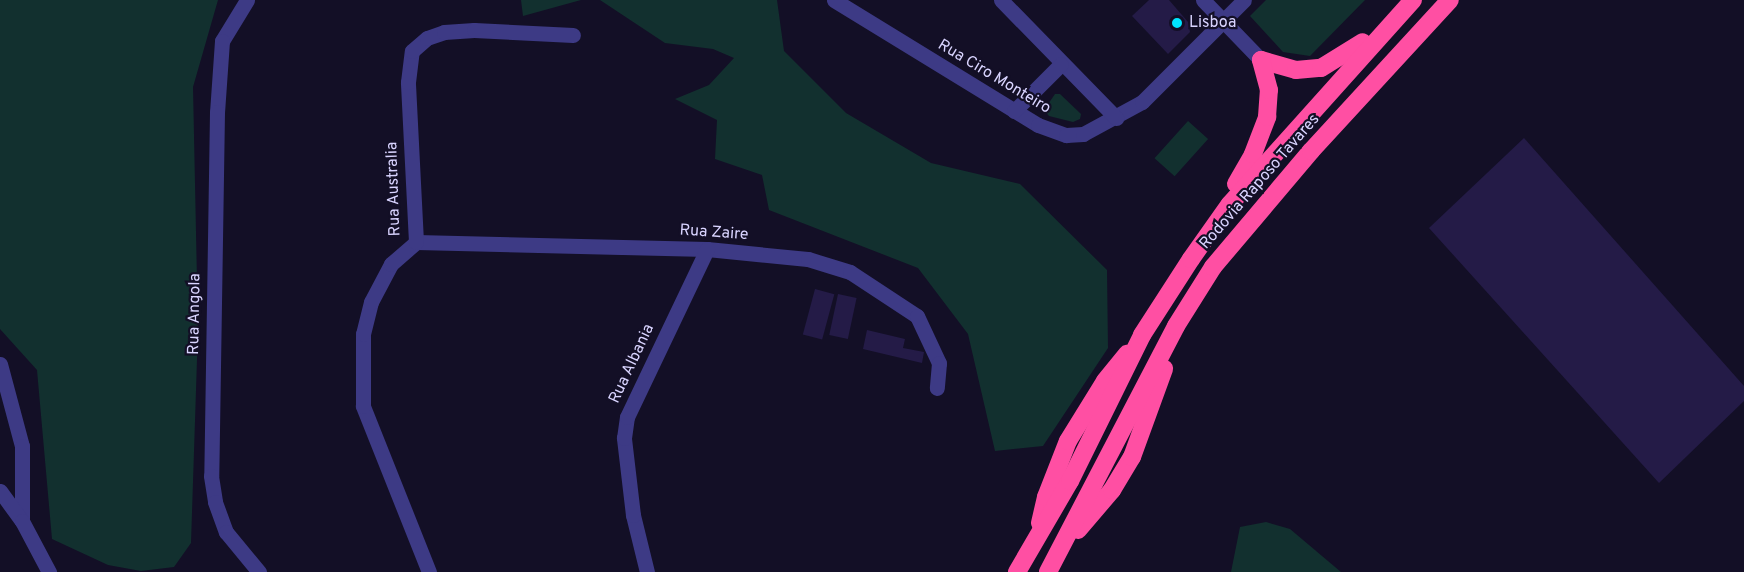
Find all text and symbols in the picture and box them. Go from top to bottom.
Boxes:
place label: Lisboa [1189,13,1236,33]
marker: Lisboa [1170,16,1184,30]
street label: Rua Ciro Monteiro [934,36,1054,118]
street label: Rodovia Raposo Tavares [1196,110,1324,254]
street label: Rua Australia [383,141,405,237]
street label: Rua Zaire [679,221,749,245]
street label: Rua Angola [185,273,205,355]
street label: Rua Albania [605,321,659,407]

